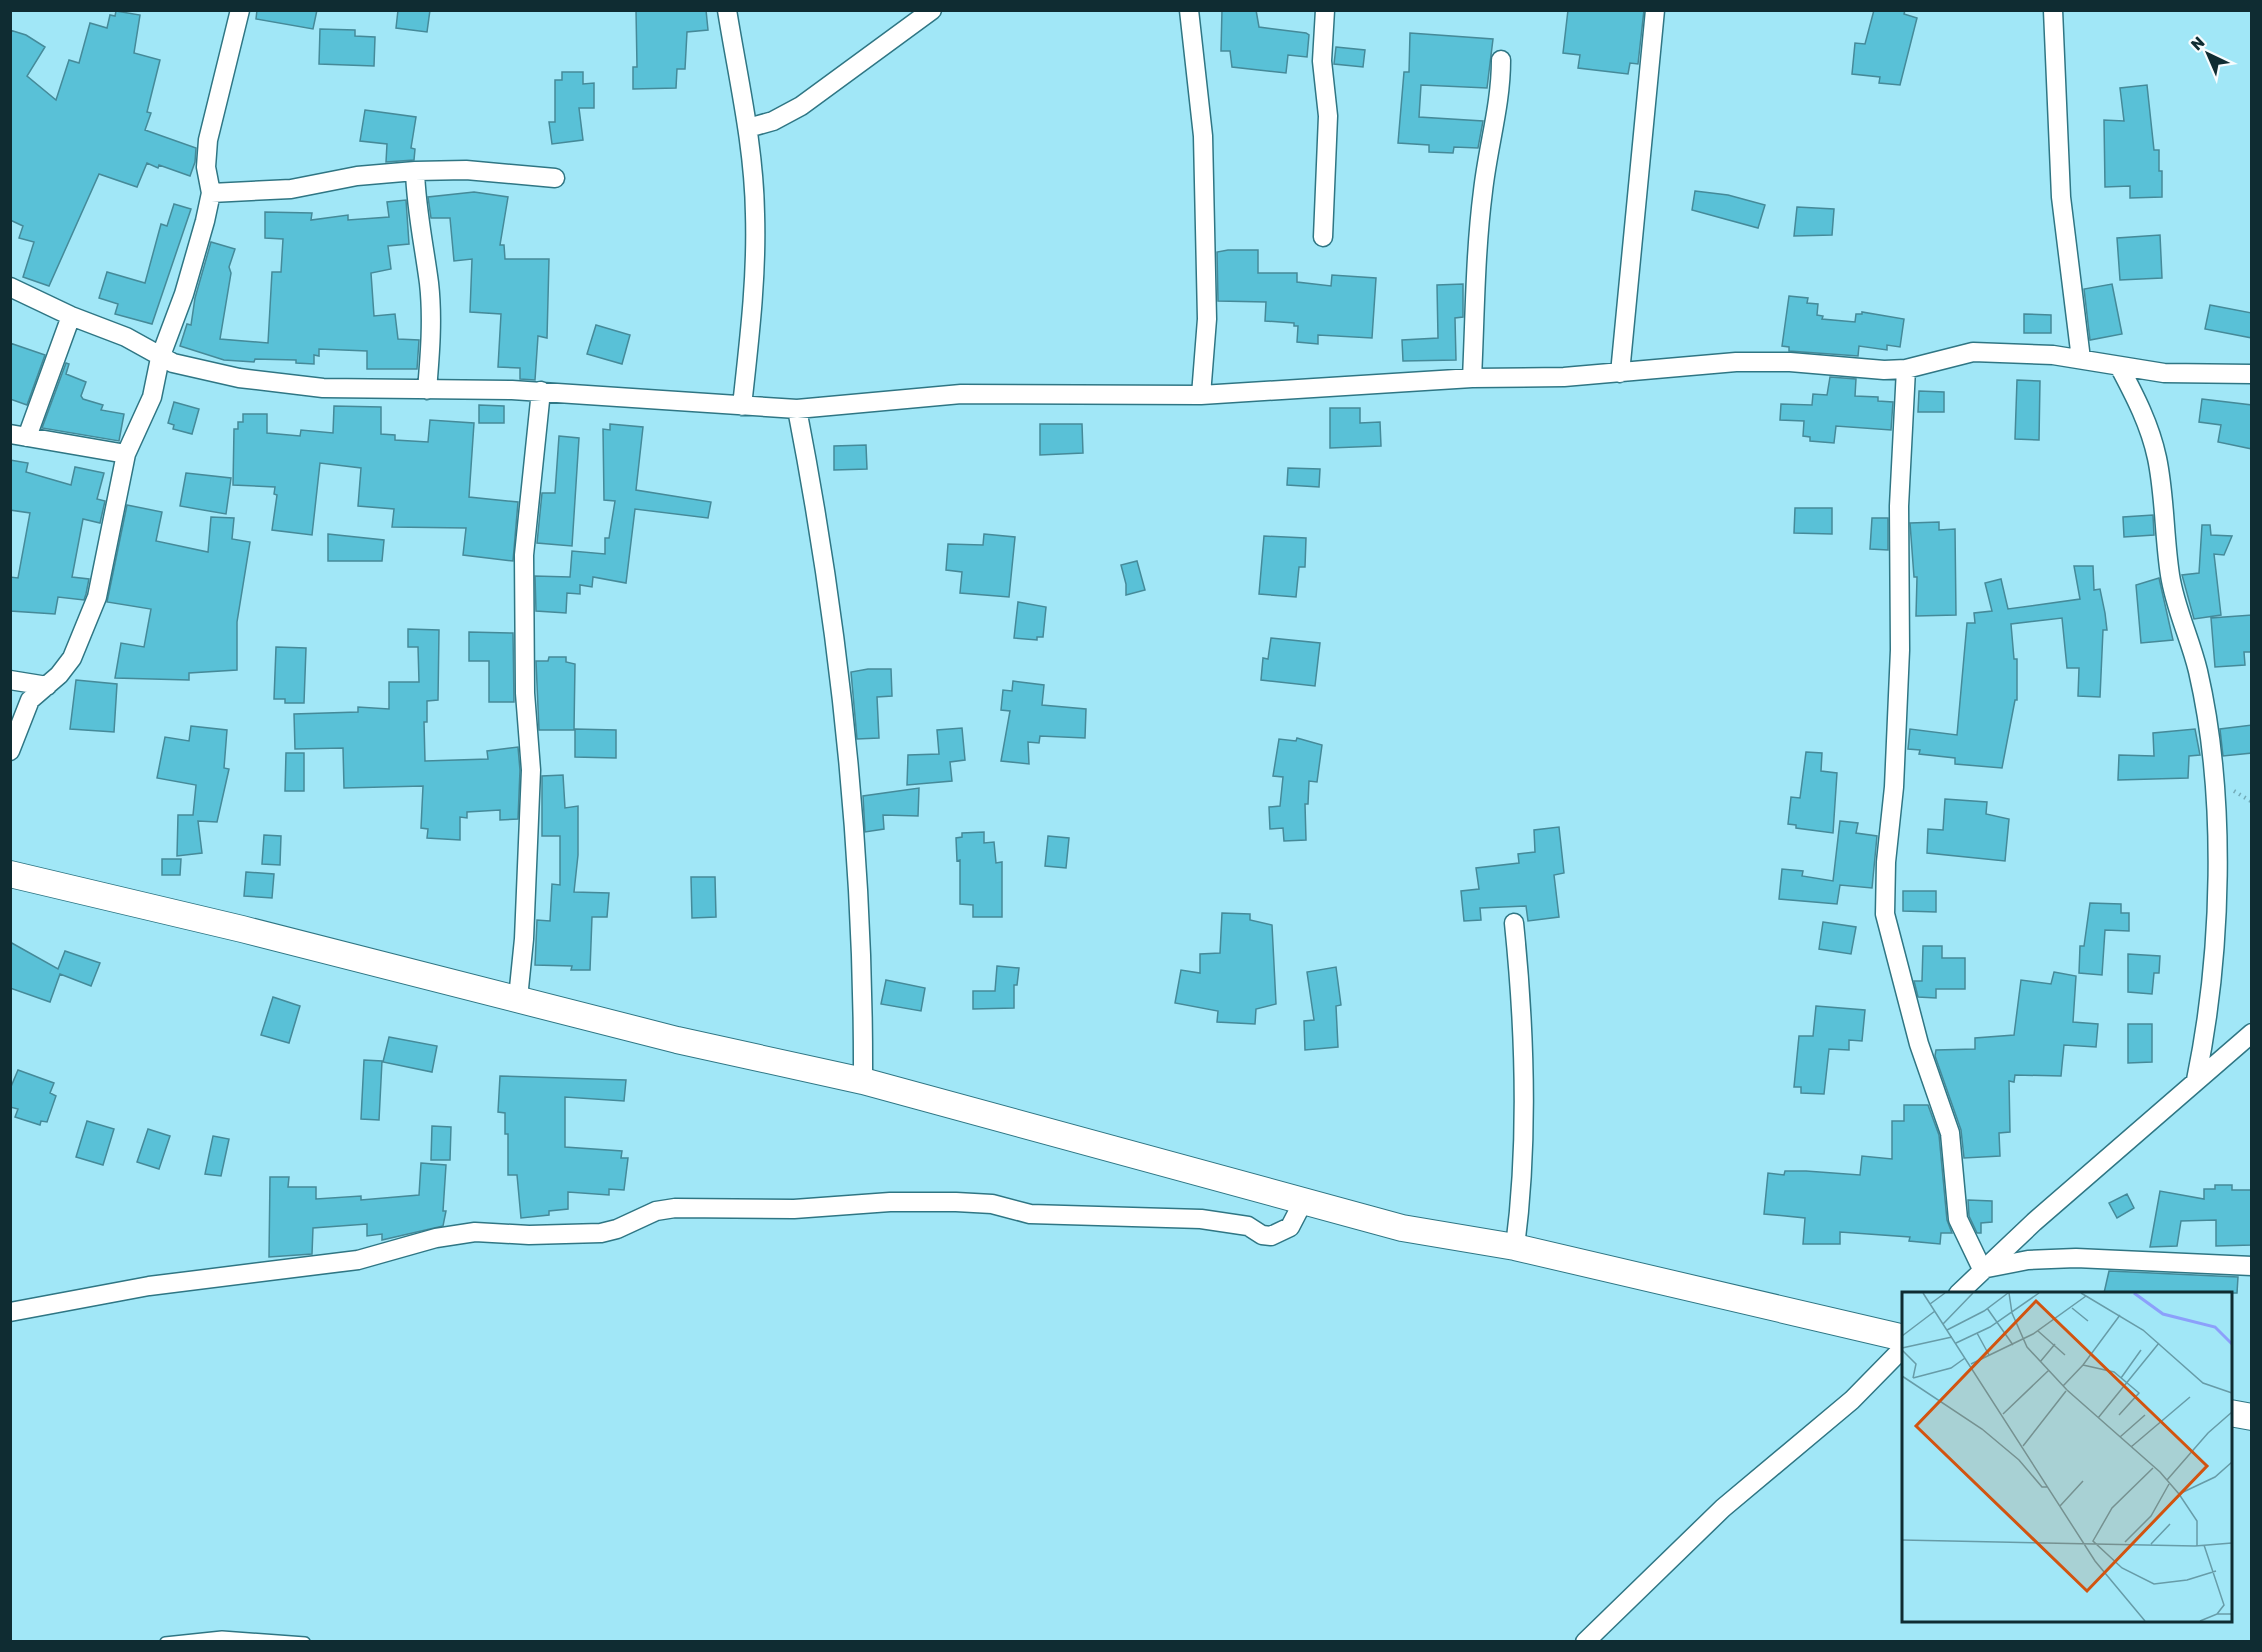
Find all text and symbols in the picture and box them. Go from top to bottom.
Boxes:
north arrow [2178,24,2238,84]
text: N [2187,33,2209,54]
inset map [1902,1292,2232,1622]

